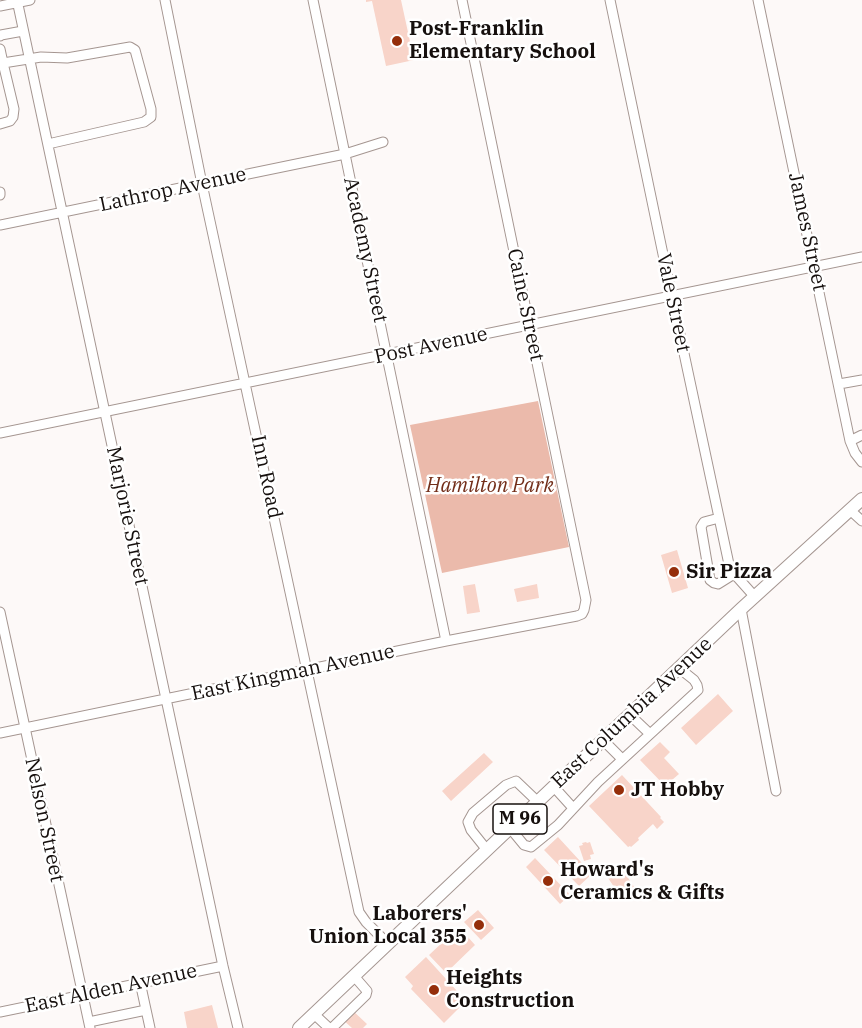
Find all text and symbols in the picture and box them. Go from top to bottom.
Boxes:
place label: Post-Franklin Elementary School [409,17,596,64]
marker: Post-Franklin Elementary School [390,34,404,48]
street label: Lathrop Avenue [97,163,249,217]
street label: James Street [783,171,831,293]
street label: Academy Street [338,175,392,325]
street label: Caine Street [501,247,549,363]
street label: Vale Street [651,251,695,355]
street label: Post Avenue [372,322,490,370]
street label: Inn Road [245,433,287,521]
street label: Marjorie Street [101,444,153,588]
park label: Hamilton Park [426,474,554,498]
place label: Sir Pizza [686,560,772,584]
marker: Sir Pizza [667,565,681,579]
street label: East Columbia Avenue [547,632,717,794]
street label: East Kingman Avenue [189,640,397,706]
street label: Nelson Street [19,755,69,885]
place label: JT Hobby [631,778,724,802]
marker: JT Hobby [612,783,626,797]
road number: M 96 [493,804,547,834]
place label: Howard's Ceramics & Gifts [560,858,724,905]
marker: Howard's Ceramics & Gifts [541,874,555,888]
place label: Laborers' Union Local 355 [309,902,467,949]
marker: Laborers' Union Local 355 [472,918,486,932]
street label: East Alden Avenue [23,959,199,1019]
place label: Heights Construction [446,966,574,1013]
marker: Heights Construction [427,983,441,997]

